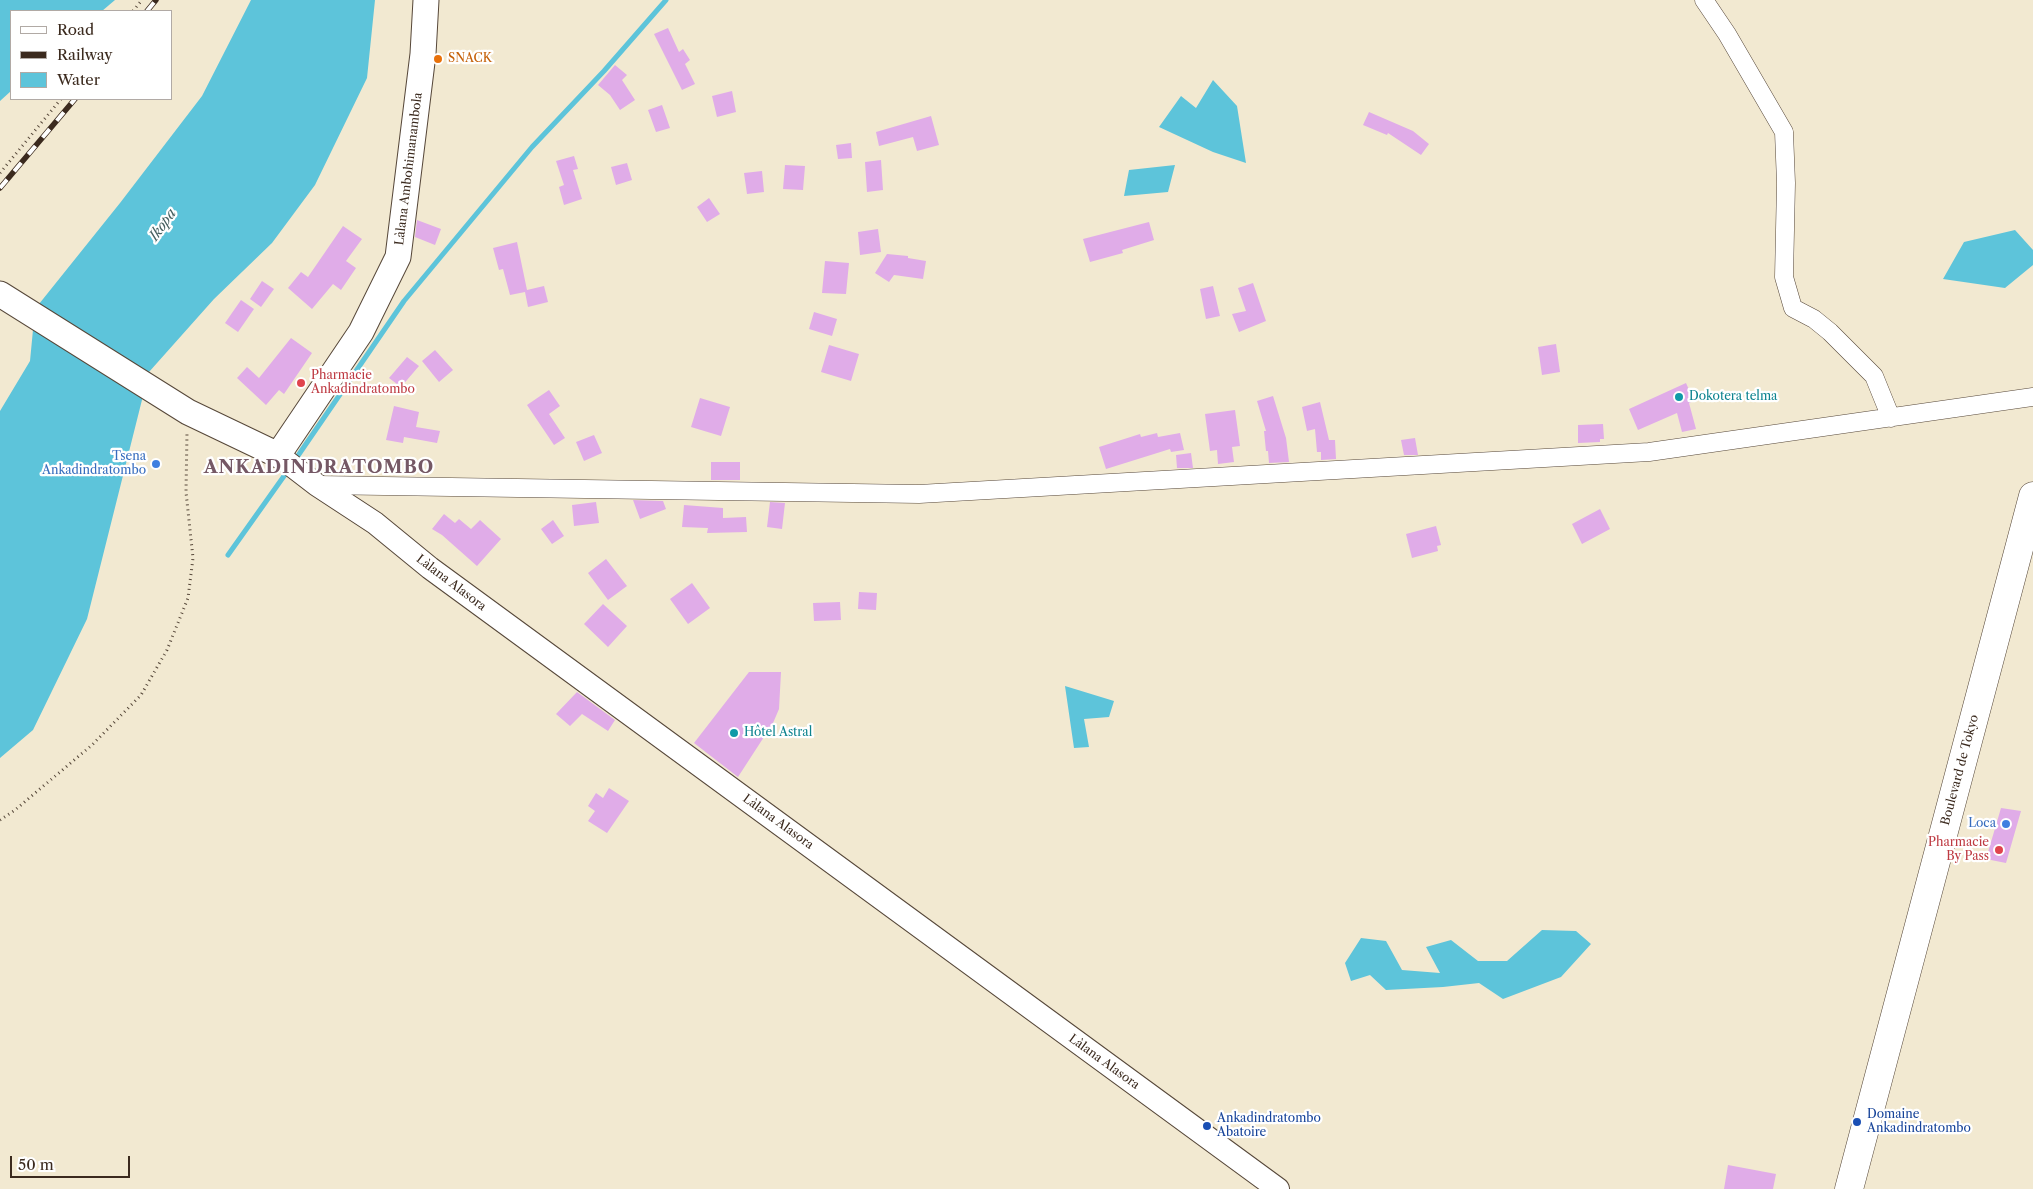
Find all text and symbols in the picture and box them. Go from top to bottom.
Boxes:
legend [10,10,172,100]
text: Road [57,20,94,39]
text: Railway [57,45,113,64]
place label: SNACK [448,52,492,66]
marker: SNACK [432,53,444,65]
text: Water [57,70,100,89]
street label: Làlana Ambohimanambola [392,92,426,246]
water label: Ikopa [146,206,180,244]
place label: Pharmacie Ankadindratombo [311,369,415,397]
marker: Pharmacie Ankadindratombo [295,377,307,389]
place label: Dokotera telma [1689,390,1777,404]
marker: Dokotera telma [1673,391,1685,403]
place label: Tsena Ankadindratombo [42,450,146,478]
district label: ANKADINDRATOMBO [202,457,436,479]
marker: Tsena Ankadindratombo [150,458,162,470]
street label: Làlana Alasora [413,552,489,614]
street label: Boulevard de Tokyo [1938,713,1982,827]
place label: Hôtel Astral [744,726,812,740]
marker: Hôtel Astral [728,727,740,739]
street label: Làlana Alasora [740,792,816,852]
place label: Loca [1968,817,1996,831]
marker: Loca [2000,818,2012,830]
place label: Pharmacie By Pass [1928,836,1989,864]
marker: Pharmacie By Pass [1993,844,2005,856]
street label: Làlana Alasora [1066,1032,1142,1092]
place label: Domaine Ankadindratombo [1867,1108,1971,1136]
place label: Ankadindratombo Abatoire [1217,1112,1321,1140]
marker: Domaine Ankadindratombo [1851,1116,1863,1128]
marker: Ankadindratombo Abatoire [1201,1120,1213,1132]
scale bar [12,1146,132,1178]
text: 50 m [18,1155,54,1174]

